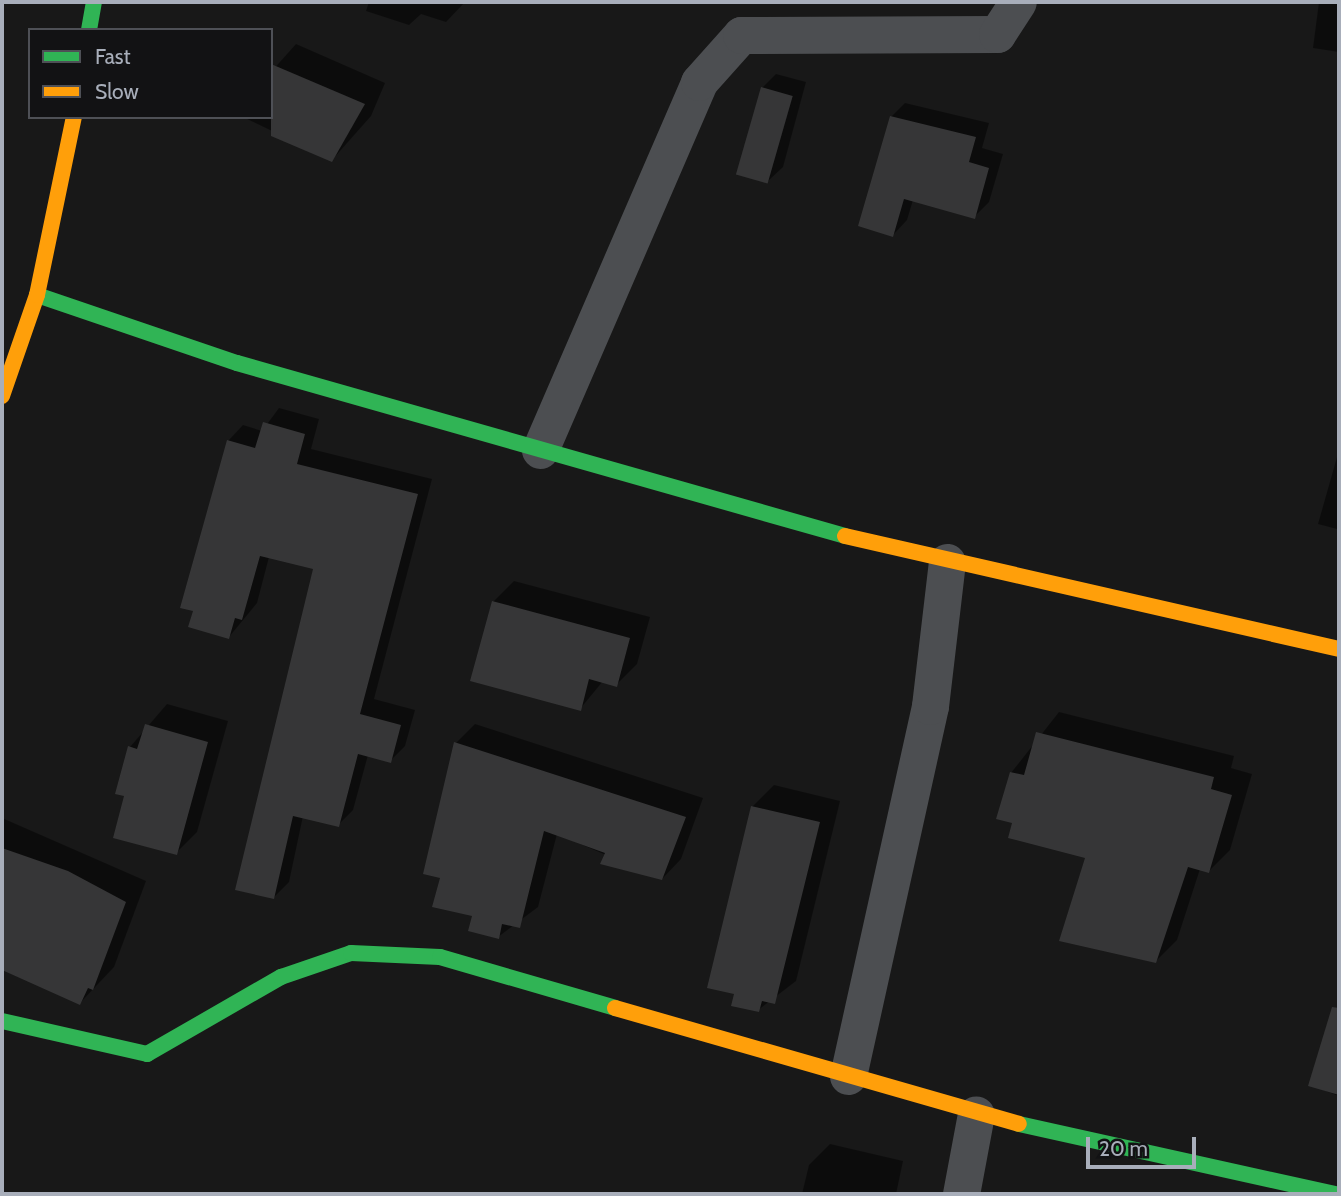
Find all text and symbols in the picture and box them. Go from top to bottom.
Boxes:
legend [28,28,273,119]
text: Fast [95,44,131,69]
text: Slow [95,79,139,104]
scale bar [1089,1122,1199,1166]
text: 20 m [1099,1136,1148,1161]

